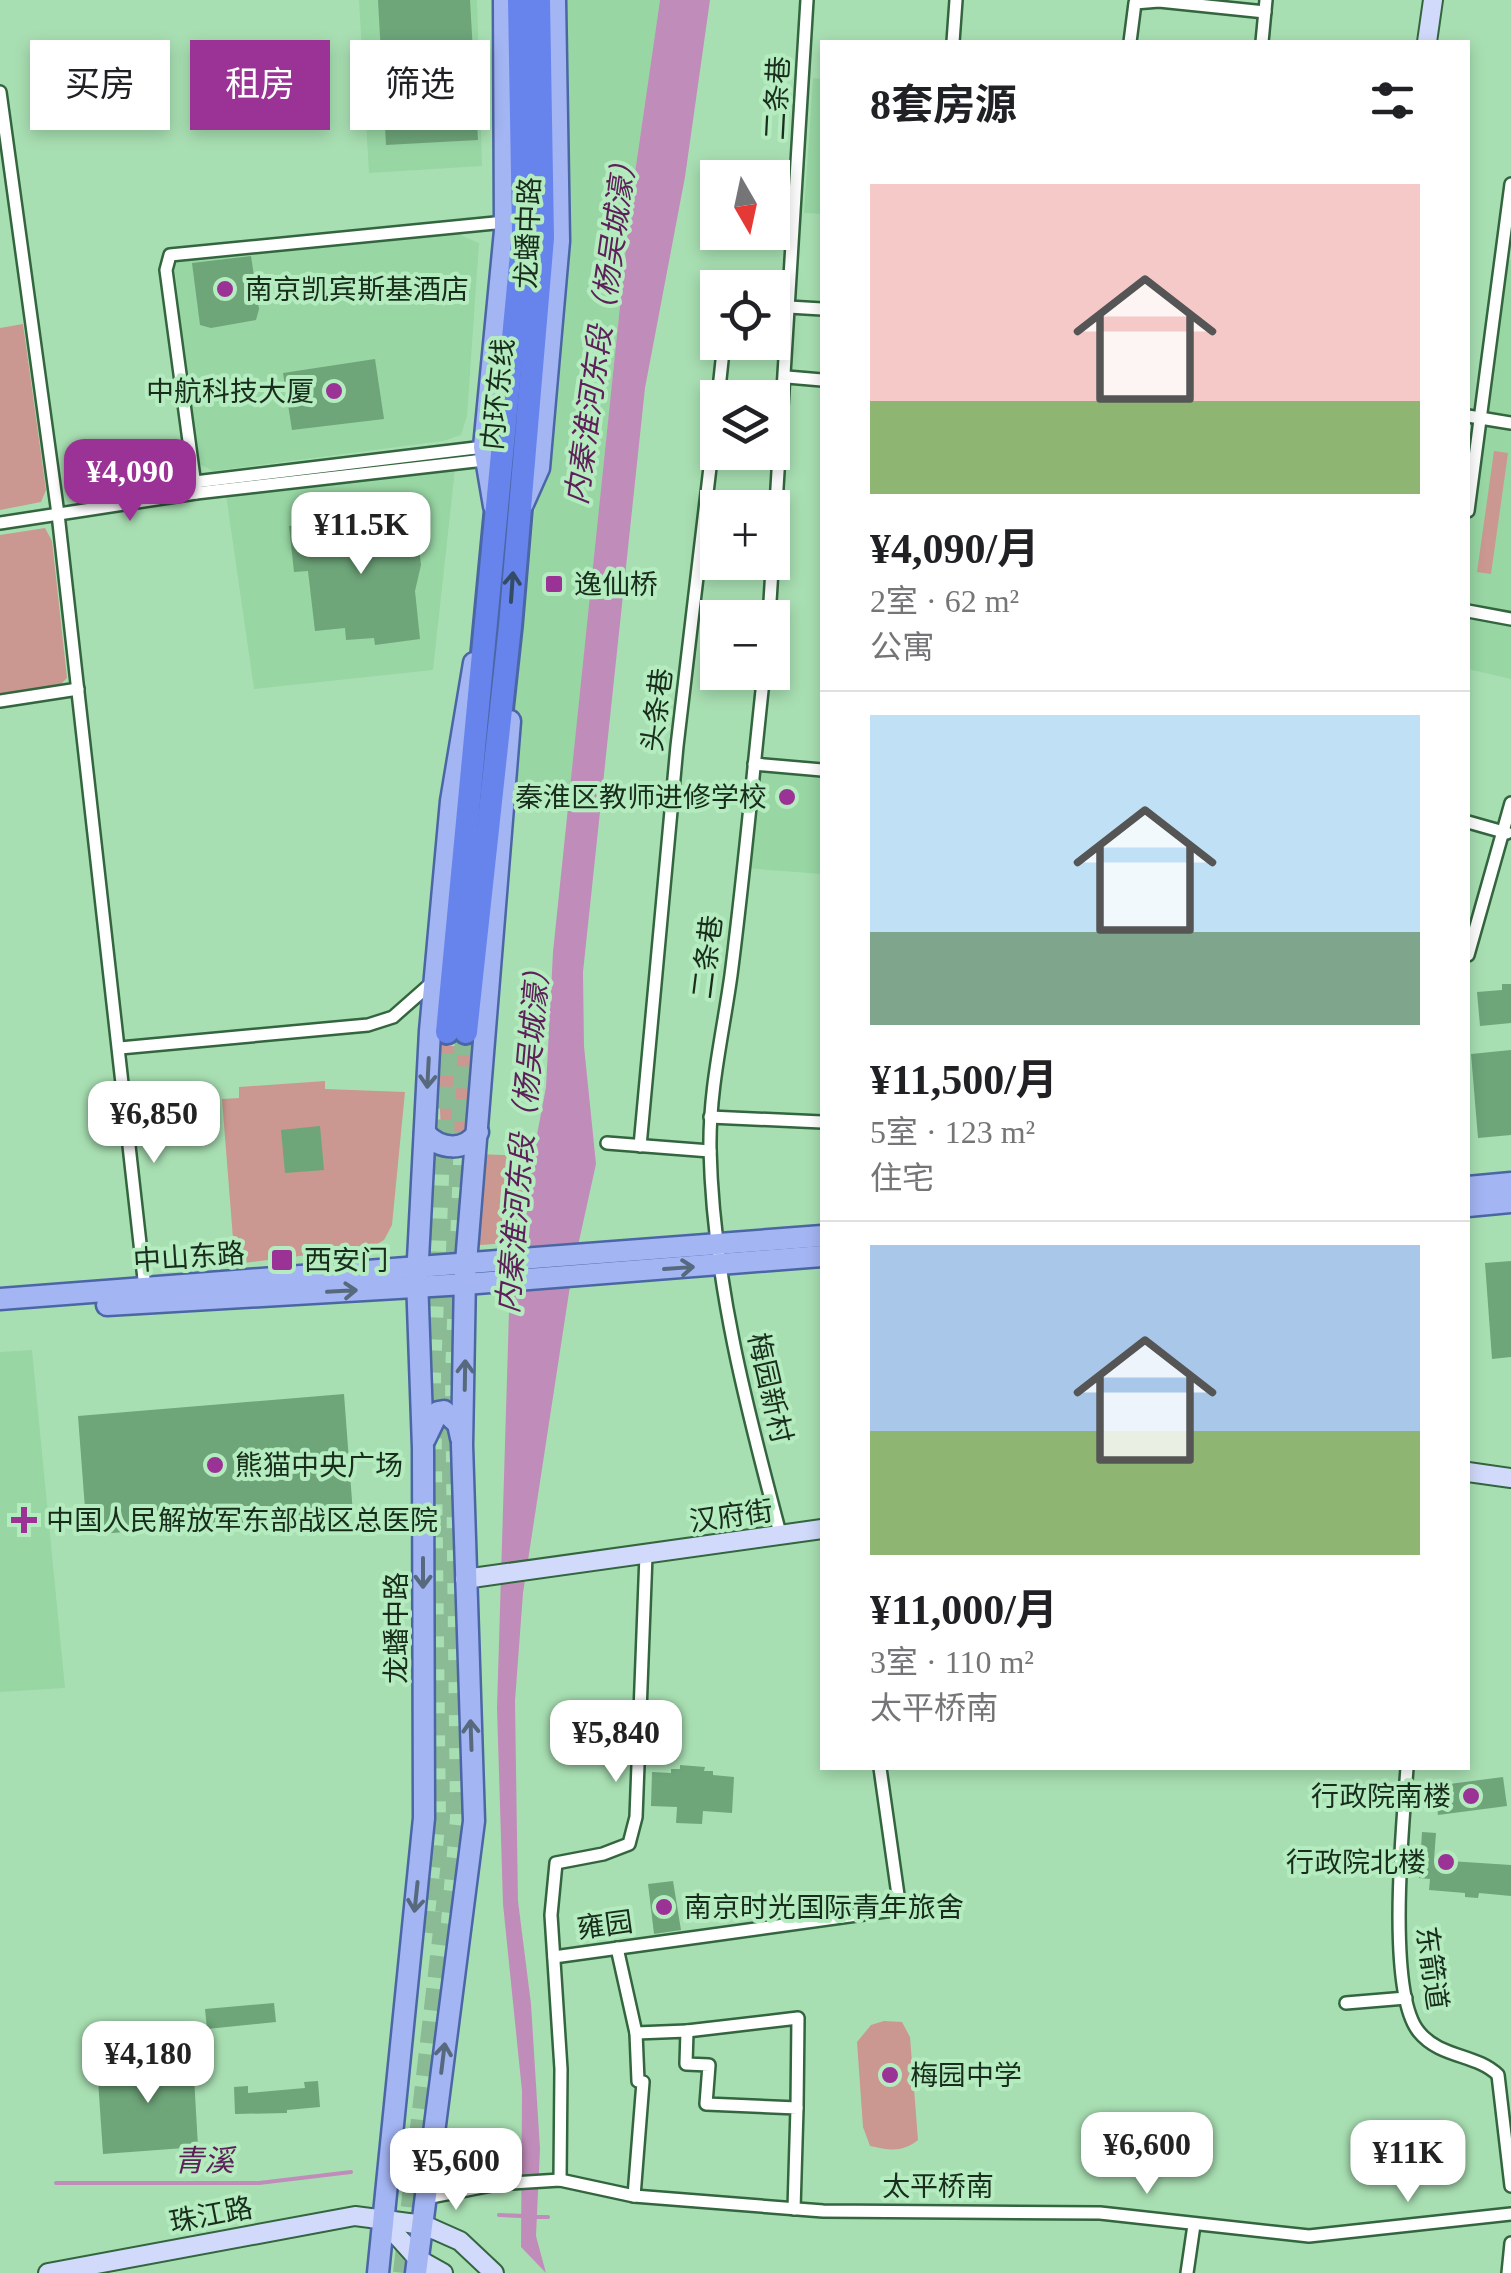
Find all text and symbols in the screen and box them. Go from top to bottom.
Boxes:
chip: 买房 [30,40,170,130]
chip: 租房 [190,40,330,130]
chip: 筛选 [350,40,490,130]
street label: 二条巷 [759,55,795,141]
icon: filters [1365,73,1420,128]
text: 8套房源 [870,82,1017,128]
water label: 内秦淮河东段（杨吴城濠） [560,145,642,507]
north arrow [700,160,790,250]
map controls [700,160,790,690]
street label: 龙蟠中路 [511,176,545,290]
icon: home [1055,249,1235,429]
button: locate [700,270,790,360]
place label: 南京凯宾斯基酒店 [245,274,469,305]
marker: 南京凯宾斯基酒店 [214,278,236,300]
street label: 内环东线 [477,337,519,451]
place label: 中航科技大厦 [146,376,314,407]
marker: 中航科技大厦 [323,380,345,402]
button: layers [700,380,790,470]
pin: ¥4,090 [49,439,211,524]
text: ¥4,090 [86,453,174,489]
button: + [700,490,790,580]
pin: ¥11.5K [280,492,442,577]
text: ¥11.5K [313,506,409,542]
text: ¥4,090/月 [870,526,1039,572]
place label: 逸仙桥 [574,569,658,600]
one-way arrow [503,571,522,603]
marker: 逸仙桥 [543,573,565,595]
text: 2室 · 62 m² [870,583,1019,619]
button: − [700,600,790,690]
text: 公寓 [870,629,934,665]
street label: 头条巷 [636,666,678,754]
icon: home [1055,780,1235,960]
place label: 秦淮区教师进修学校 [515,782,767,813]
marker: 秦淮区教师进修学校 [776,786,798,808]
street label: 二条巷 [686,913,728,1001]
water label: 内秦淮河东段（杨吴城濠） [491,953,555,1315]
one-way arrow [418,1056,437,1088]
text: ¥11,500/月 [870,1057,1058,1103]
pin: ¥6,850 [73,1081,235,1166]
text: ¥6,850 [110,1095,198,1131]
text: 5室 · 123 m² [870,1114,1035,1150]
text: 住宅 [870,1160,934,1196]
street label: 中山东路 [132,1238,246,1276]
place label: 西安门 [304,1245,388,1276]
marker: 西安门 [269,1247,295,1273]
one-way arrow [662,1258,694,1277]
one-way arrow [325,1281,357,1300]
icon: home [1055,1310,1235,1490]
street label: 梅园新村 [742,1330,798,1446]
one-way arrow [456,1360,474,1392]
place label: 熊猫中央广场 [235,1450,403,1481]
marker: 熊猫中央广场 [204,1454,226,1476]
street label: 汉府街 [687,1495,775,1537]
place label: 中国人民解放军东部战区总医院 [46,1505,438,1536]
marker: 中国人民解放军东部战区总医院 [11,1507,37,1533]
one-way arrow [414,1556,432,1588]
street label: 龙蟠中路 [381,1572,412,1684]
text: ¥11,000/月 [870,1587,1058,1633]
text: 3室 · 110 m² [870,1644,1034,1680]
text: 太平桥南 [870,1690,998,1726]
pin: ¥5,840 [535,1700,697,1785]
text: ¥5,840 [572,1714,660,1750]
one-way arrow [461,1720,480,1752]
place label: 行政院南楼 [1311,1781,1451,1812]
marker: 行政院南楼 [1460,1785,1482,1807]
place label: 行政院北楼 [1286,1847,1426,1878]
marker: 行政院北楼 [1435,1851,1457,1873]
one-way arrow [406,1881,425,1913]
place label: 南京时光国际青年旅舍 [684,1892,964,1923]
marker: 南京时光国际青年旅舍 [653,1896,675,1918]
street label: 雍园 [575,1906,635,1944]
street label: 东箭道 [1411,1924,1453,2012]
pin: ¥4,180 [67,2021,229,2106]
text: ¥4,180 [104,2035,192,2071]
one-way arrow [434,2043,453,2075]
place label: 梅园中学 [910,2060,1022,2091]
marker: 梅园中学 [879,2064,901,2086]
pin: ¥6,600 [1066,2112,1228,2197]
pin: ¥11K [1349,2120,1467,2205]
text: ¥6,600 [1103,2126,1191,2162]
pin: ¥5,600 [375,2128,537,2213]
text: ¥11K [1372,2134,1444,2170]
text: ¥5,600 [412,2142,500,2178]
water label: 青溪 [174,2144,237,2177]
street label: 太平桥南 [882,2171,994,2202]
street label: 珠江路 [167,2192,255,2238]

